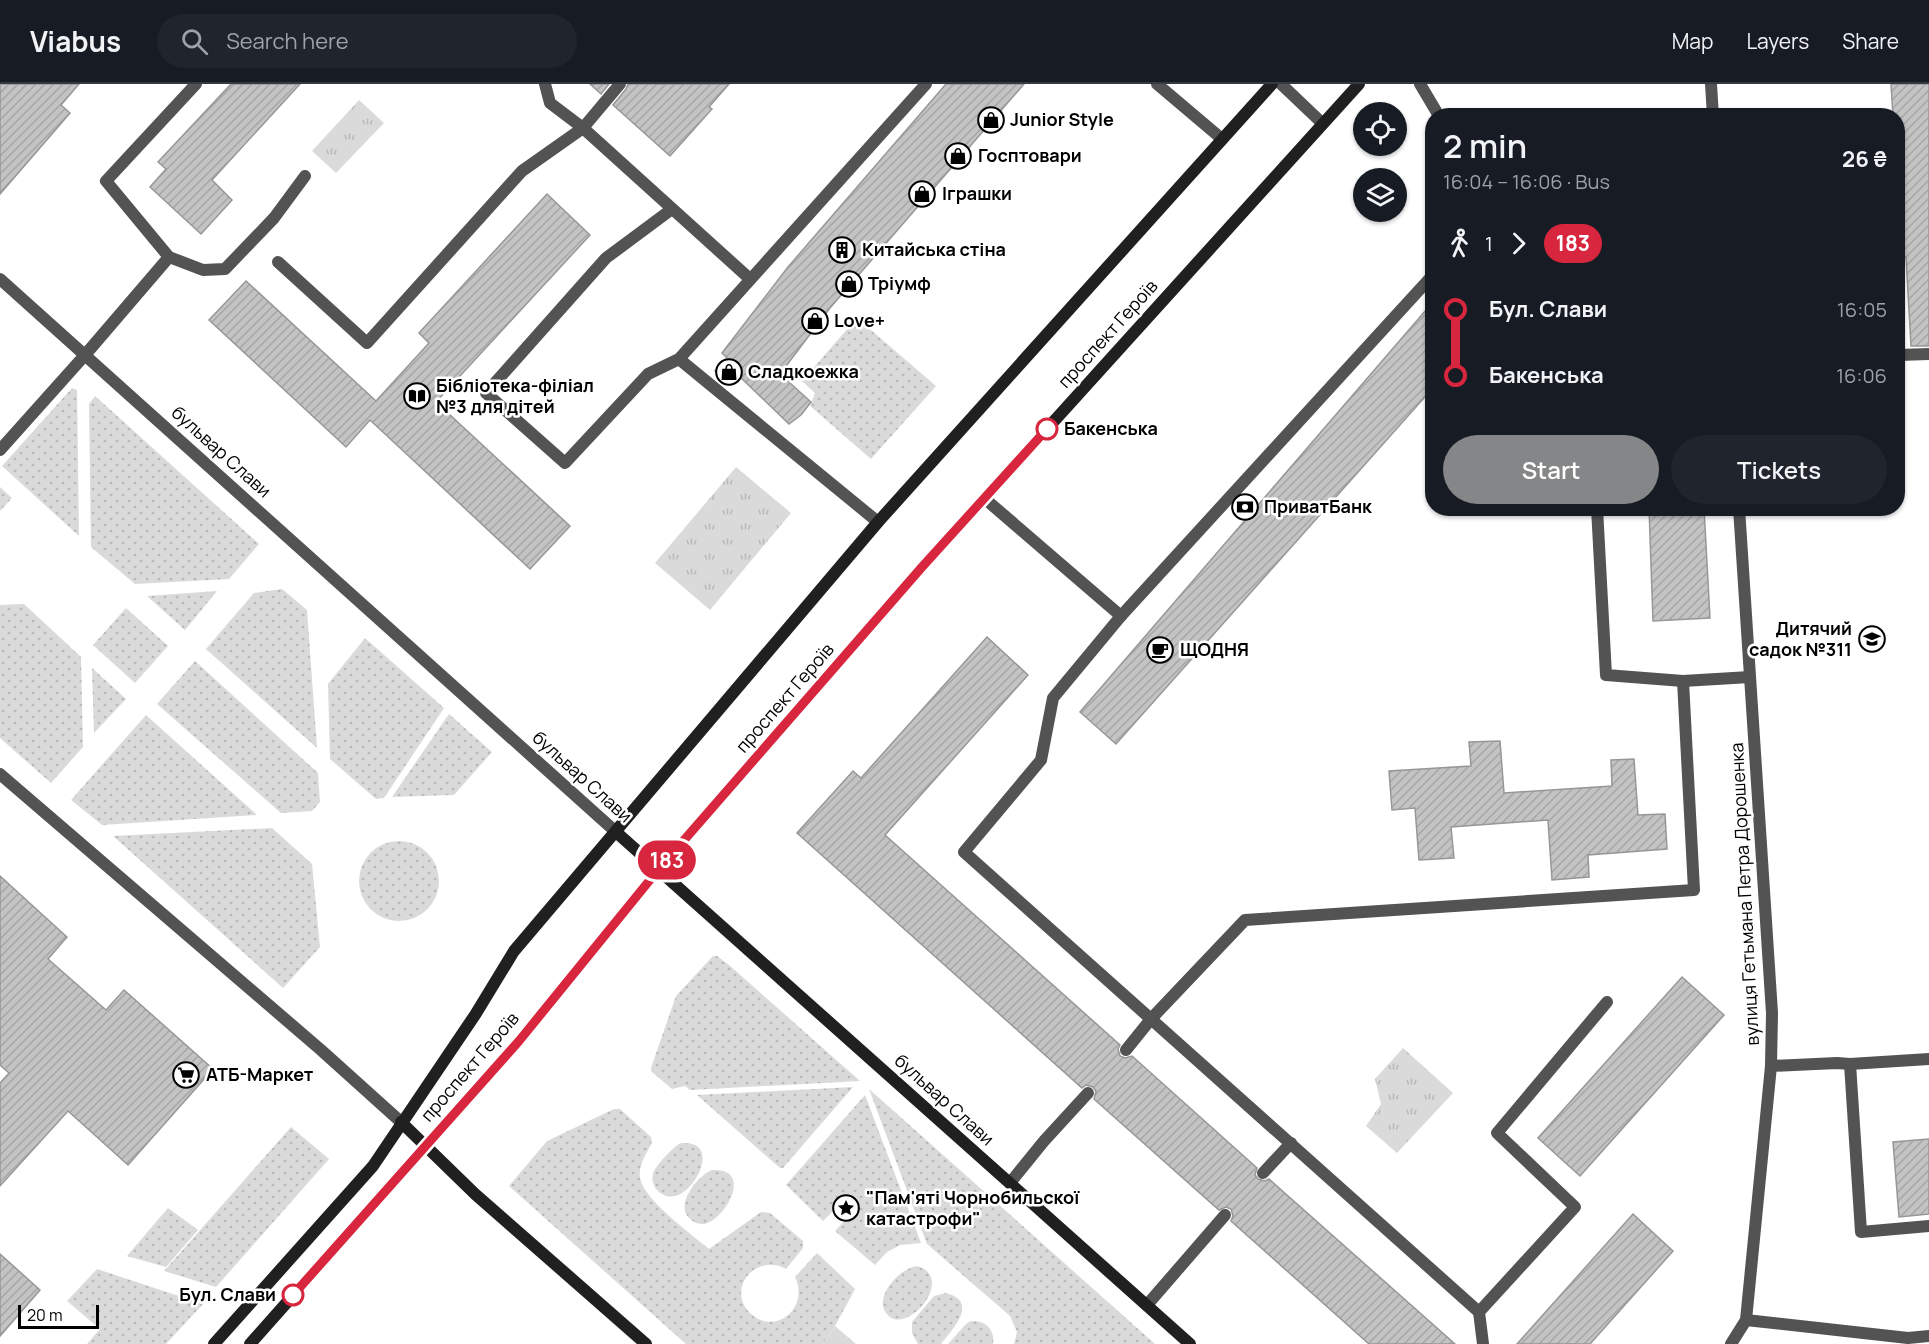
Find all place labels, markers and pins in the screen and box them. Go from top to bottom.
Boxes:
shop icon: Junior Style [976,105,1006,135]
place label: Junior Style [1010,107,1114,131]
shop icon: Госптовари [943,141,973,171]
place label: Госптовари [978,143,1082,167]
shop icon: Іграшки [907,179,937,209]
place label: Іграшки [942,181,1012,205]
building icon: Китайська стіна [827,235,857,265]
place label: Китайська стіна [862,237,1006,261]
shop icon: Тріумф [834,269,864,299]
place label: Тріумф [868,271,931,295]
shop icon: Love+ [800,306,830,336]
place label: Love+ [834,308,885,332]
shop icon: Сладкоежка [714,357,744,387]
place label: Сладкоежка [748,359,859,383]
place label: Бібліотека-філіал №3 для дітей [436,373,594,418]
library icon: Бібліотека-філіал №3 для дітей [402,381,432,411]
place label: Бакенська [1064,416,1158,440]
marker: Бакенська [1036,418,1058,440]
bank icon: ПриватБанк [1230,492,1260,522]
place label: ПриватБанк [1264,494,1373,518]
place label: Дитячий садок №311 [1749,616,1852,661]
school or university icon: Дитячий садок №311 [1857,624,1887,654]
cafe icon: ЩОДНЯ [1145,635,1175,665]
place label: ЩОДНЯ [1180,637,1249,661]
supermarket icon: АТБ-Маркет [171,1060,201,1090]
place label: АТБ-Маркет [206,1062,314,1086]
place label: "Пам'яті Чорнобильскої катастрофи" [866,1185,1080,1230]
place icon: "Пам'яті Чорнобильскої катастрофи" [831,1193,861,1223]
place label: Бул. Слави [179,1282,276,1306]
marker: Бул. Слави [282,1284,304,1306]

